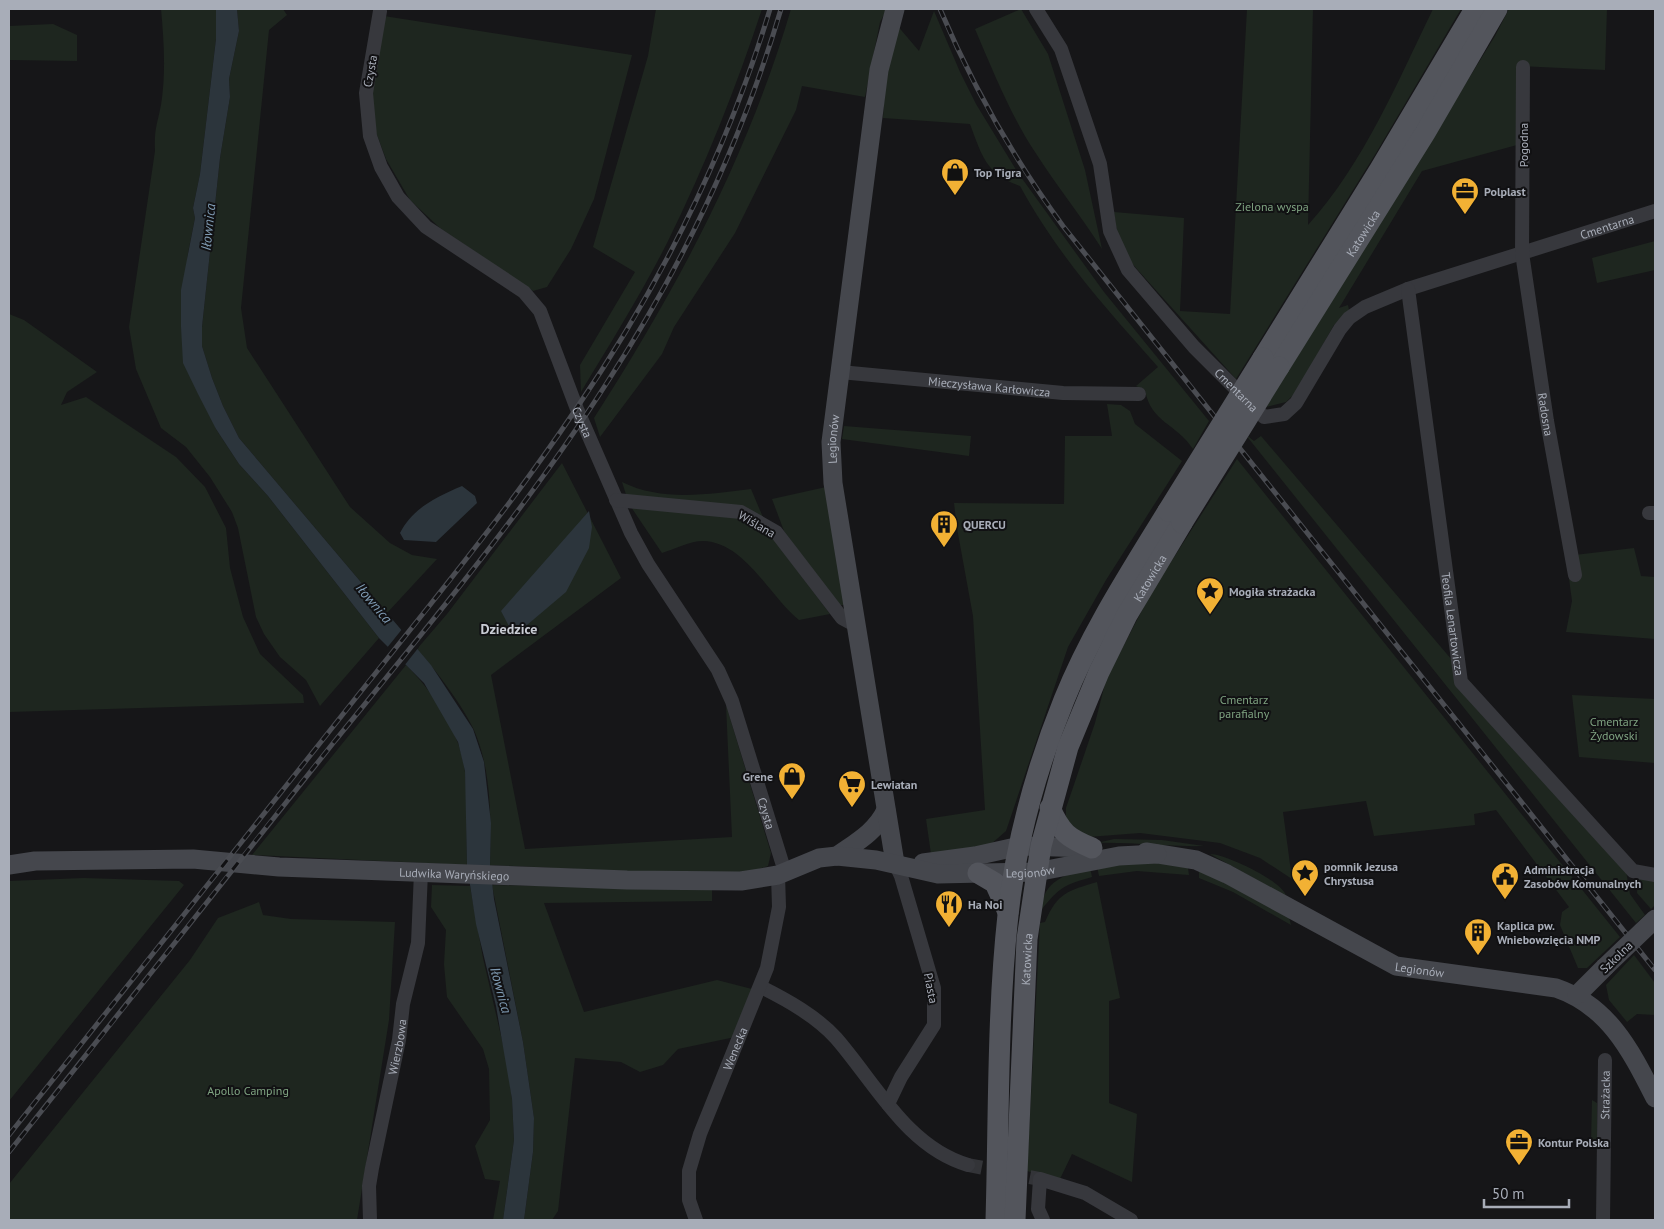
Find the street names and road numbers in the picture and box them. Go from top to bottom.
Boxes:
street label: Czysta [360,54,380,88]
street label: Pogodna [1516,123,1531,167]
street label: Katowicka [1342,207,1383,259]
street label: Cmentarna [1578,211,1636,242]
street label: Cmentarna [1212,365,1262,415]
street label: Mieczysława Karłowicza [928,373,1051,399]
street label: Radosna [1535,392,1557,437]
street label: Czysta [569,404,596,440]
street label: Legionów [823,414,842,464]
street label: Wiślana [736,507,778,541]
street label: Katowicka [1129,551,1169,604]
street label: Teofila Lenartowicza [1439,571,1468,677]
street label: Czysta [755,795,779,831]
street label: Legionów [1006,861,1056,880]
street label: Ludwika Waryńskiego [399,864,510,883]
street label: Katowicka [1018,932,1035,986]
street label: Szkolna [1596,938,1636,976]
street label: Legionów [1394,958,1445,980]
street label: Piasta [921,971,941,1005]
street label: Wierzbowa [384,1018,409,1076]
street label: Wenecka [719,1025,750,1072]
street label: Strażacka [1597,1070,1612,1120]

